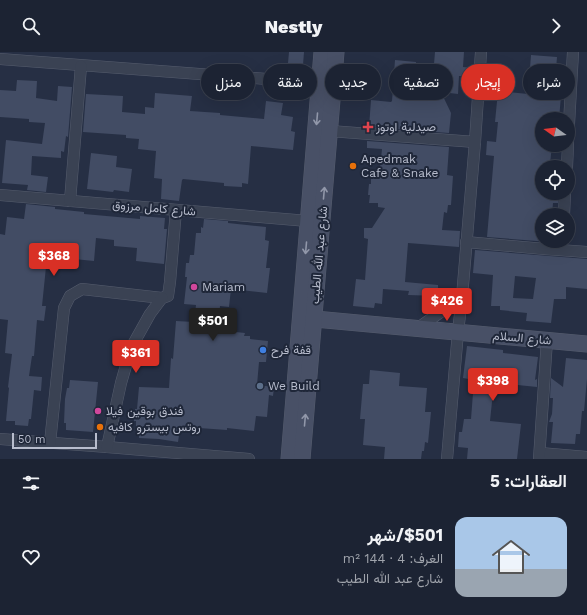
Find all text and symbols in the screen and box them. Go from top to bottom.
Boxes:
icon: search [20,15,42,37]
icon: forward [545,15,567,37]
text: Nestly [265,16,322,37]
chip: منزل [201,64,255,100]
chip: شقة [263,64,317,100]
chip: جديد [325,64,381,100]
chip: تصفية [389,64,453,100]
chip: إيجار [461,64,515,100]
chip: شراء [523,64,575,100]
one-way arrow [313,112,320,125]
north arrow [535,112,575,152]
map controls [535,112,575,248]
place label: صيدلية اوتوز [375,120,436,135]
marker: صيدلية اوتوز [363,122,373,132]
place label: Apedmak Cafe & Snake [361,152,439,180]
button: locate [535,160,575,200]
marker: Apedmak Cafe & Snake [348,161,358,171]
one-way arrow [321,187,328,200]
street label: شارع كامل مرزوق [112,197,196,221]
street label: شارع عبد الله الطيب [308,205,332,305]
button: layers [535,208,575,248]
one-way arrow [302,241,310,254]
pin: $368 [30,243,78,277]
text: $368 [38,248,70,263]
place label: Mariam [202,280,245,294]
marker: Mariam [189,282,199,292]
pin: $426 [423,288,471,322]
text: $426 [431,293,463,308]
pin: $501 [189,308,237,342]
text: $501 [198,313,228,328]
street label: شارع السلام [492,328,552,350]
pin: $361 [112,340,160,374]
place label: قفة فرح [271,343,311,359]
text: $361 [121,345,151,360]
marker: قفة فرح [258,345,268,355]
pin: $398 [469,368,517,402]
text: $398 [477,373,509,388]
place label: We Build [268,379,320,393]
marker: We Build [255,381,265,391]
place label: فندق بوقين فيلا [106,404,183,419]
marker: فندق بوقين فيلا [93,406,103,416]
one-way arrow [302,414,309,427]
place label: روتس بيسترو كافيه [108,420,201,435]
marker: روتس بيسترو كافيه [95,422,105,432]
scale bar [12,431,97,450]
text: 50 m [18,433,45,446]
text: العقارات: 5 [490,471,567,491]
icon: filters [20,472,42,494]
text: $501/شهر [367,525,443,545]
icon: home [487,533,535,581]
icon: heart [20,546,42,568]
text: الغرف: 4 · 144 m² [343,551,443,566]
text: شارع عبد الله الطيب [337,571,443,586]

